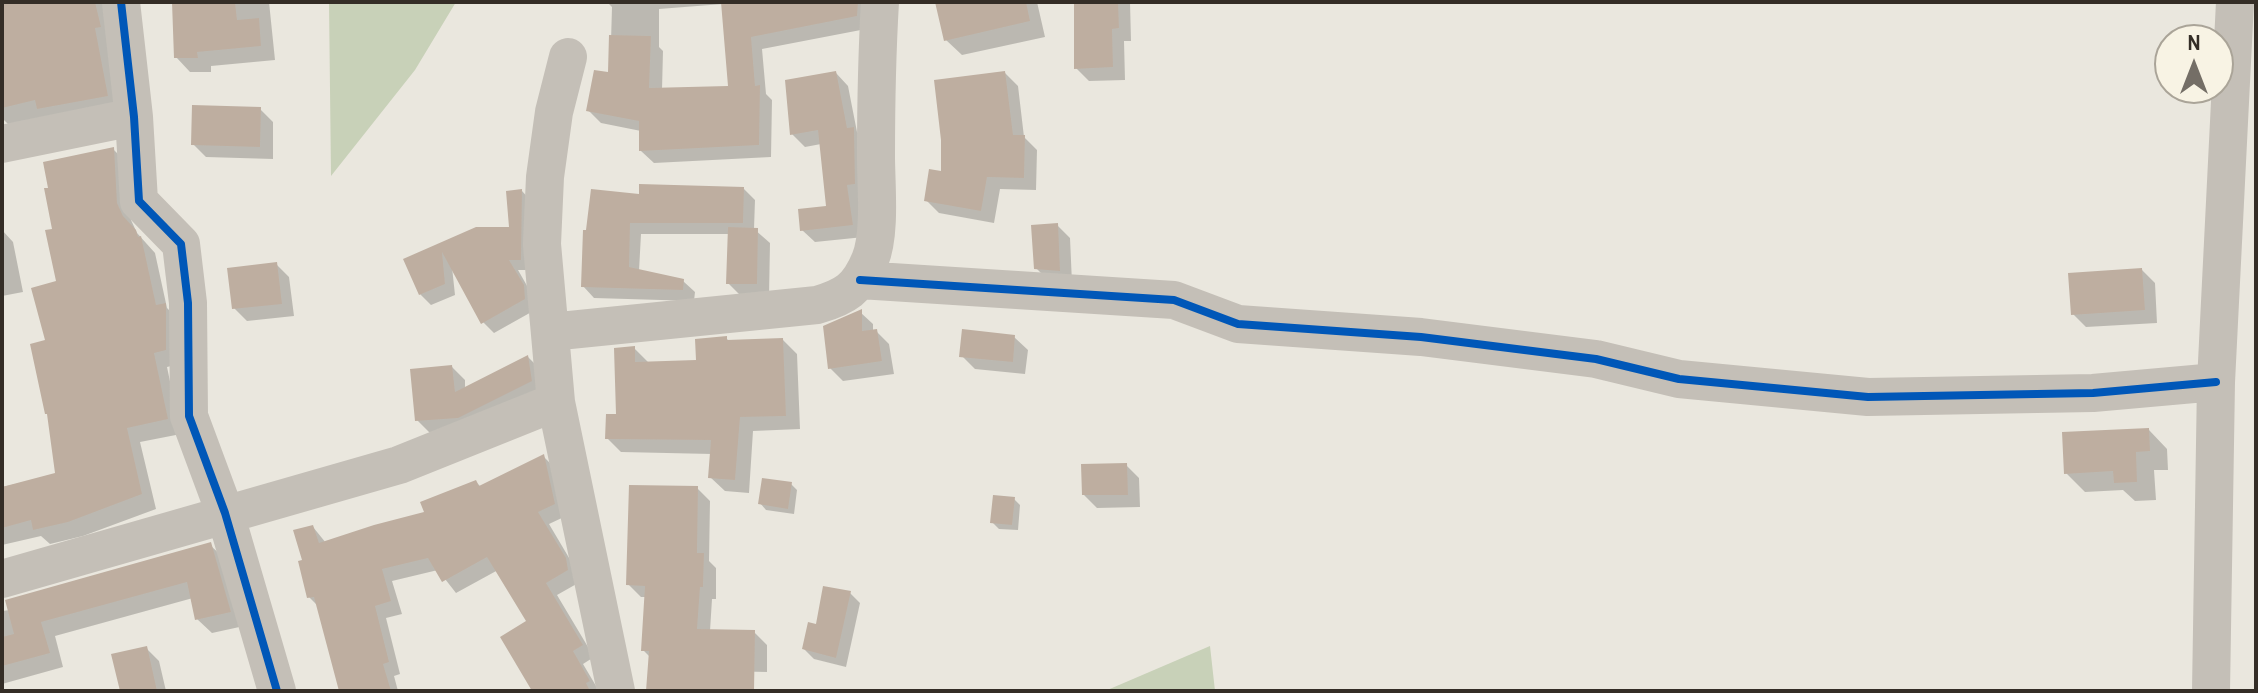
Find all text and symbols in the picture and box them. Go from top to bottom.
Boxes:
north arrow [2154,24,2234,104]
text: N [2187,27,2201,57]

